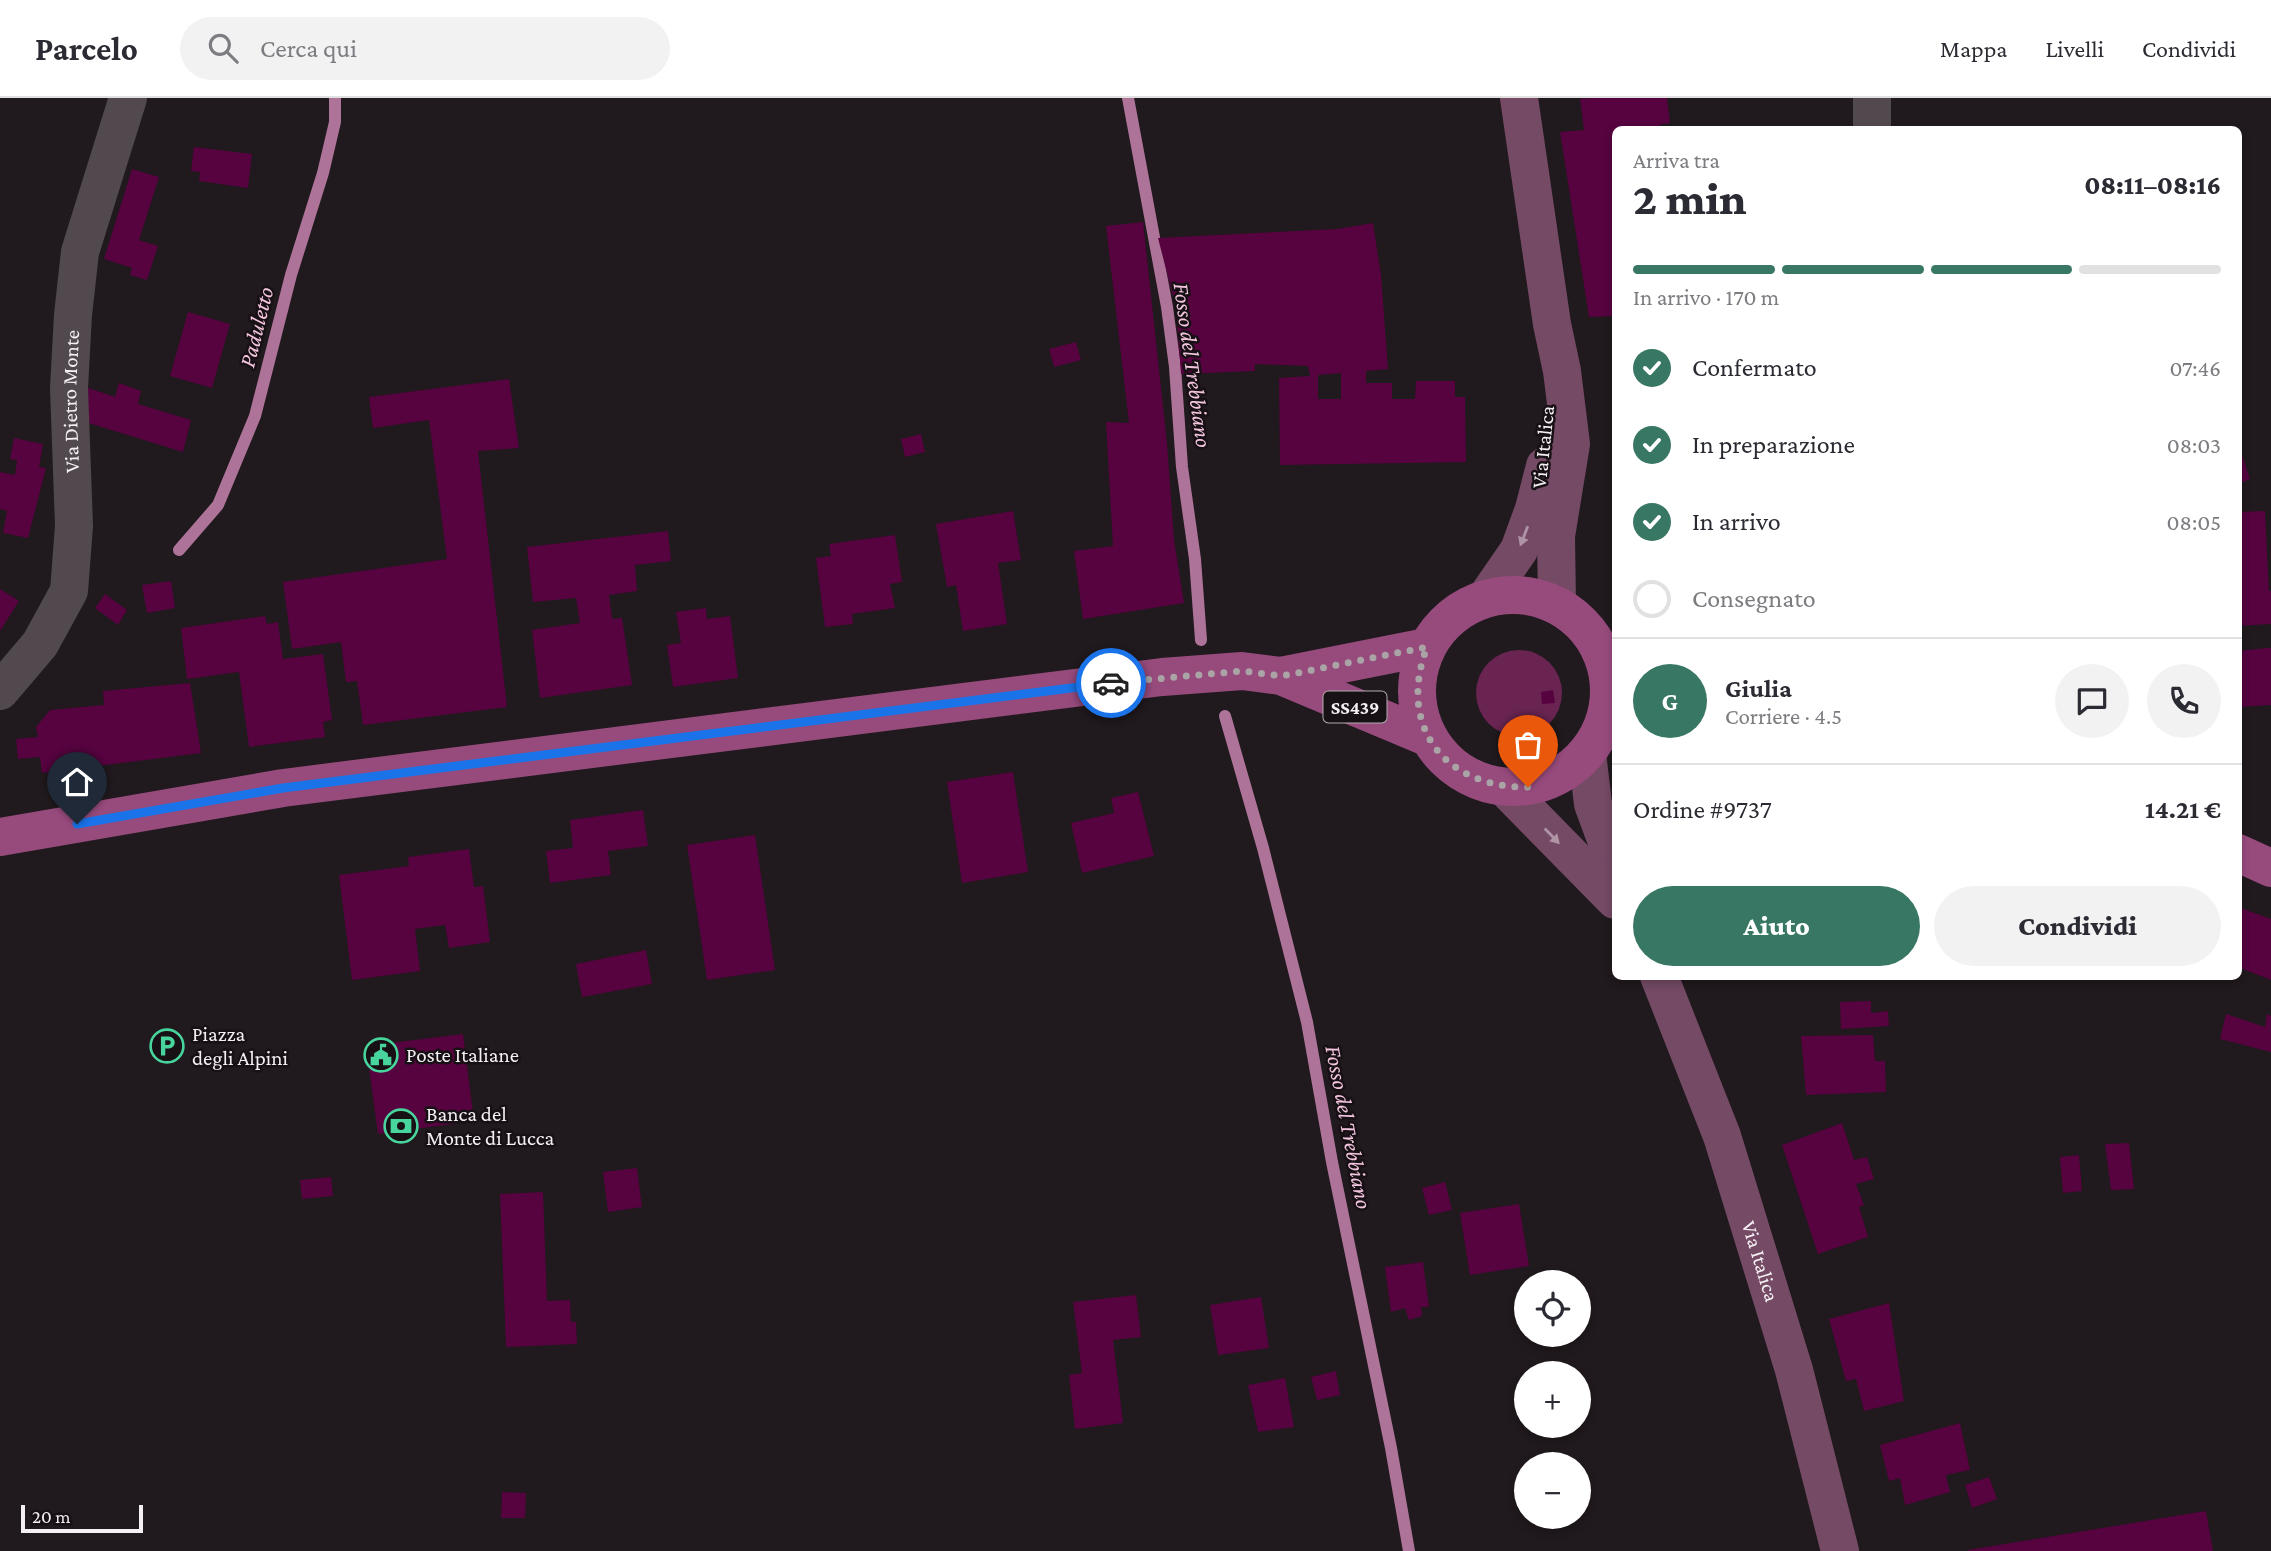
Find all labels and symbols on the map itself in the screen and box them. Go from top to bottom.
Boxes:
water label: Fosso del Trebbiano [1169,281,1217,449]
water label: Paduletto [233,284,279,370]
street label: Via Dietro Monte [57,329,84,473]
street label: Via Italica [1527,404,1559,490]
one-way arrow [1519,525,1530,546]
courier [1076,648,1146,718]
road number: SS439 [1324,692,1386,722]
pin [1498,715,1558,787]
pin [47,752,107,824]
one-way arrow [1544,827,1561,844]
place label: Piazza degli Alpini [192,1022,289,1070]
parking icon: Piazza degli Alpini [148,1027,186,1065]
public building icon: Poste Italiane [362,1036,400,1074]
place label: Poste Italiane [406,1043,519,1067]
water label: Fosso del Trebbiano [1320,1043,1378,1211]
place label: Banca del Monte di Lucca [426,1102,554,1150]
bank icon: Banca del Monte di Lucca [382,1107,420,1145]
street label: Via Italica [1737,1218,1784,1305]
scale bar [21,1502,144,1534]

